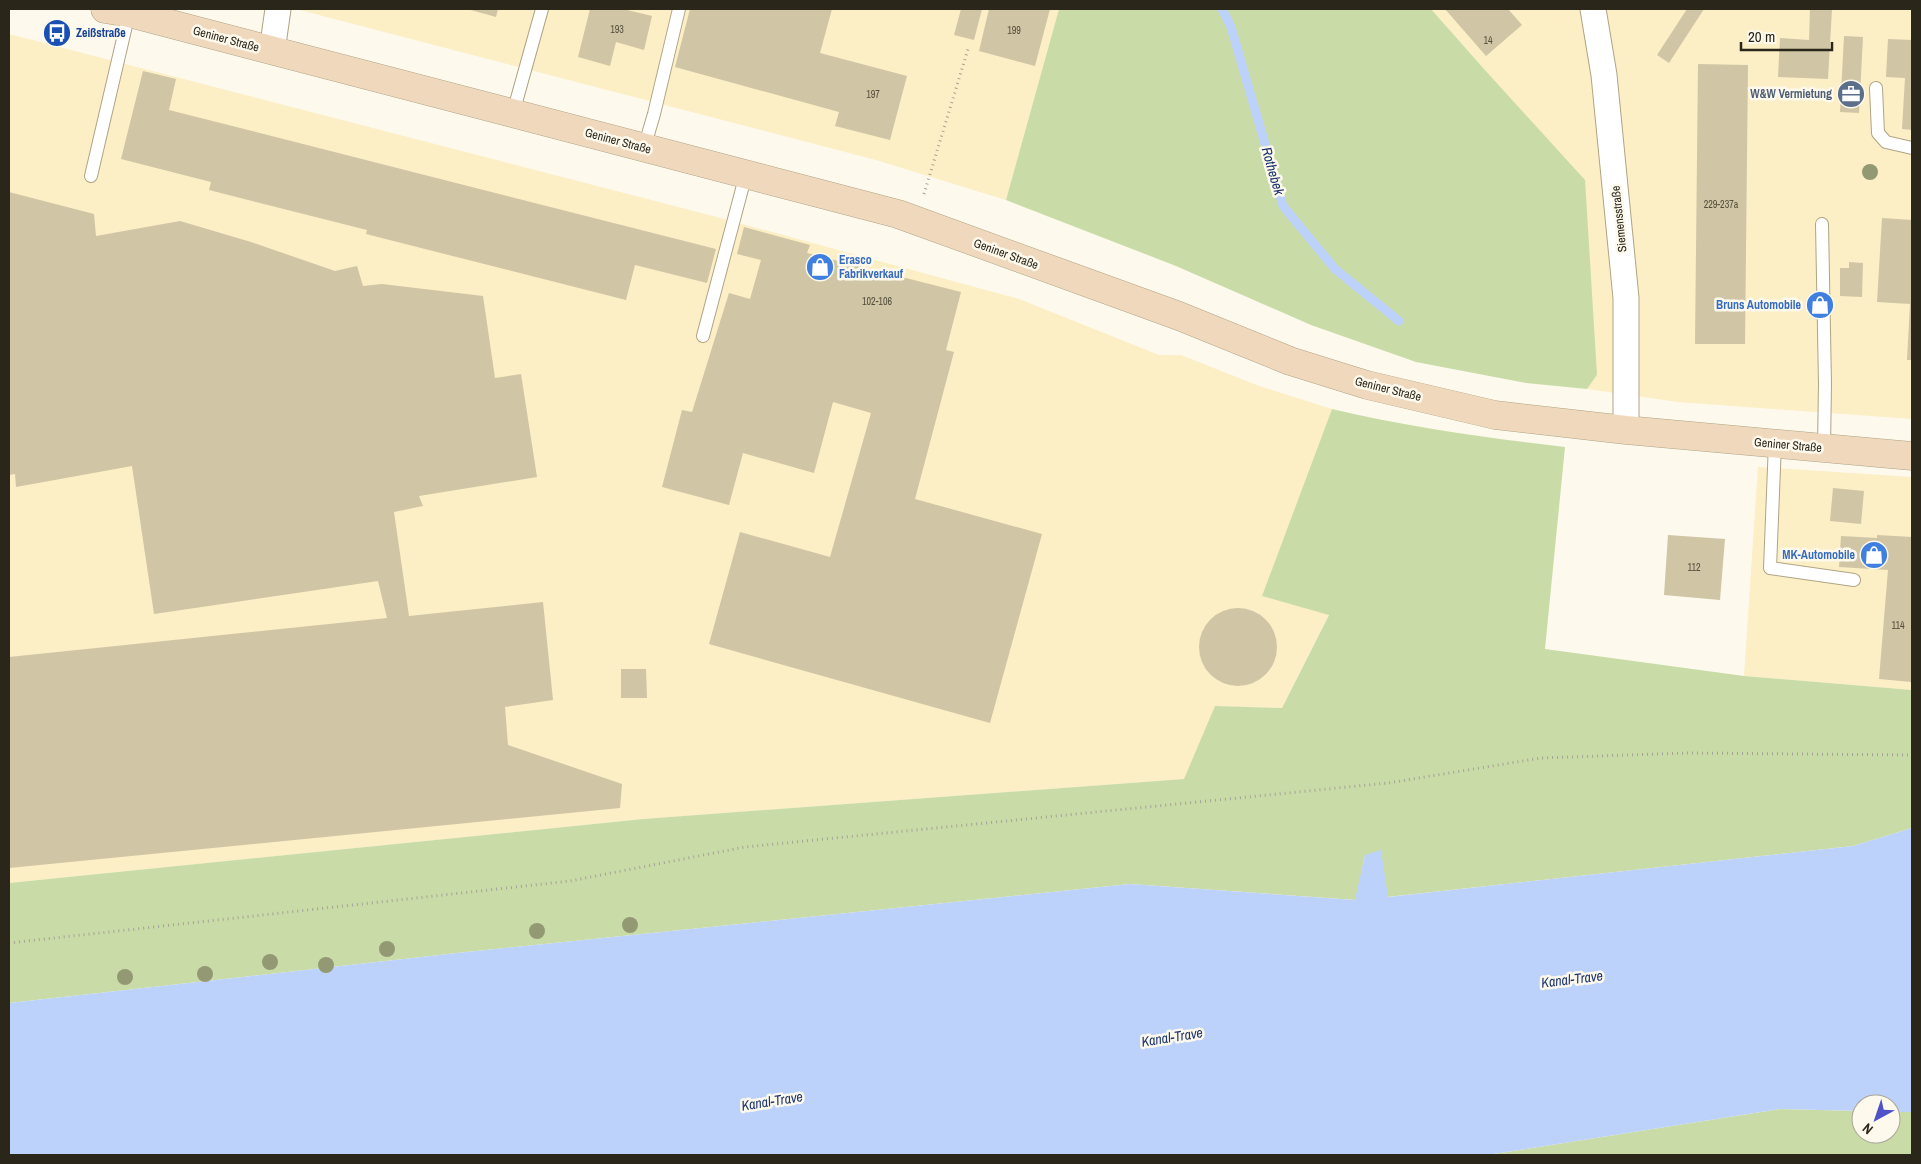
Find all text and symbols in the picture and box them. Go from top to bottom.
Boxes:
bus stop icon: Zeißstraße [42,18,72,48]
scale bar [1741,20,1832,52]
street label: Geniner Straße [191,22,261,56]
house number: 193 [610,23,624,36]
house number: 199 [1007,24,1021,37]
place label: Zeißstraße [76,25,126,41]
text: 20 m [1748,26,1775,47]
house number: 14 [1483,34,1493,47]
office icon: W&W Vermietung [1836,79,1866,109]
place label: W&W Vermietung [1750,86,1832,102]
house number: 197 [866,88,880,101]
street label: Geniner Straße [583,124,653,158]
water label: Rothebek [1258,145,1289,198]
street label: Siemensstraße [1608,185,1630,253]
house number: 229-237a [1704,198,1739,211]
street label: Geniner Straße [971,235,1041,273]
shop icon: Erasco Fabrikverkauf [805,252,835,282]
place label: Erasco Fabrikverkauf [839,252,904,282]
shop icon: Bruns Automobile [1805,290,1835,320]
house number: 102-106 [862,295,892,308]
place label: Bruns Automobile [1716,297,1802,313]
street label: Geniner Straße [1353,373,1423,405]
street label: Geniner Straße [1754,434,1822,456]
shop icon: MK-Automobile [1859,540,1889,570]
place label: MK-Automobile [1782,547,1856,563]
house number: 112 [1687,561,1701,574]
house number: 114 [1891,619,1905,632]
water label: Kanal-Trave [1540,966,1604,992]
water label: Kanal-Trave [1140,1023,1204,1051]
water label: Kanal-Trave [740,1087,804,1115]
north arrow [1851,1094,1901,1144]
text: N [1859,1119,1877,1139]

